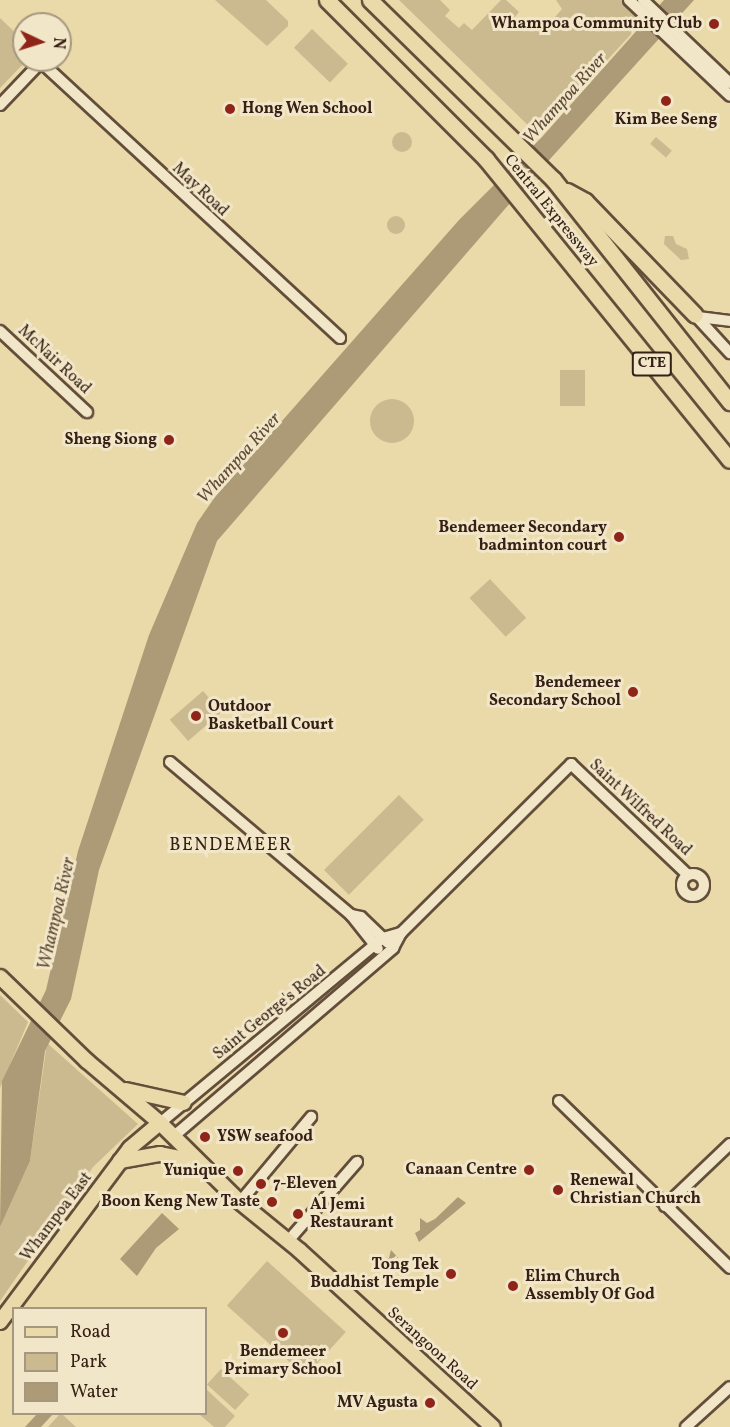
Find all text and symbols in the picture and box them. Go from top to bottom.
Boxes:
north arrow [12,12,72,72]
place label: Whampoa Community Club [491,14,702,34]
marker: Whampoa Community Club [707,17,721,31]
text: N [47,37,69,50]
water label: Whampoa River [519,49,613,149]
marker: Kim Bee Seng [659,94,673,108]
place label: Hong Wen School [242,99,373,119]
marker: Hong Wen School [223,102,237,116]
place label: Kim Bee Seng [615,110,717,130]
street label: Central Expressway [500,151,602,271]
street label: May Road [168,159,232,221]
street label: McNair Road [14,321,94,399]
road number: CTE [631,352,673,376]
water label: Whampoa River [193,409,287,509]
place label: Sheng Siong [64,430,157,450]
marker: Sheng Siong [162,433,176,447]
place label: Bendemeer Secondary badminton court [439,518,607,556]
marker: Bendemeer Secondary badminton court [612,530,626,544]
place label: Bendemeer Secondary School [489,673,621,711]
marker: Bendemeer Secondary School [626,685,640,699]
place label: Outdoor Basketball Court [208,697,334,735]
marker: Outdoor Basketball Court [189,709,203,723]
street label: Saint Wilfred Road [585,756,695,860]
district label: BENDEMEER [169,835,293,857]
water label: Whampoa River [35,856,81,972]
street label: Saint George's Road [210,962,330,1064]
place label: YSW seafood [217,1127,313,1147]
marker: YSW seafood [198,1130,212,1144]
place label: Canaan Centre [406,1160,517,1180]
place label: Yunique [163,1161,226,1181]
marker: Canaan Centre [522,1163,536,1177]
marker: Yunique [231,1164,245,1178]
street label: Whampoa East [17,1169,97,1265]
place label: Renewal Christian Church [570,1171,701,1209]
place label: 7-Eleven [273,1174,337,1194]
marker: 7-Eleven [254,1177,268,1191]
marker: Renewal Christian Church [551,1183,565,1197]
place label: Boon Keng New Taste [101,1192,260,1212]
marker: Boon Keng New Taste [265,1195,279,1209]
place label: Al Jemi Restaurant [310,1195,394,1233]
marker: Al Jemi Restaurant [291,1207,305,1221]
place label: Tong Tek Buddhist Temple [310,1255,439,1293]
marker: Tong Tek Buddhist Temple [444,1267,458,1281]
place label: Elim Church Assembly Of God [525,1267,654,1305]
marker: Elim Church Assembly Of God [506,1279,520,1293]
street label: Serangoon Road [383,1303,481,1395]
legend [12,1307,207,1415]
text: Road [70,1320,111,1345]
marker: Bendemeer Primary School [276,1326,290,1340]
place label: Bendemeer Primary School [224,1342,342,1380]
text: Park [70,1350,107,1375]
text: Water [70,1380,118,1405]
place label: MV Agusta [337,1393,418,1413]
marker: MV Agusta [423,1396,437,1410]

